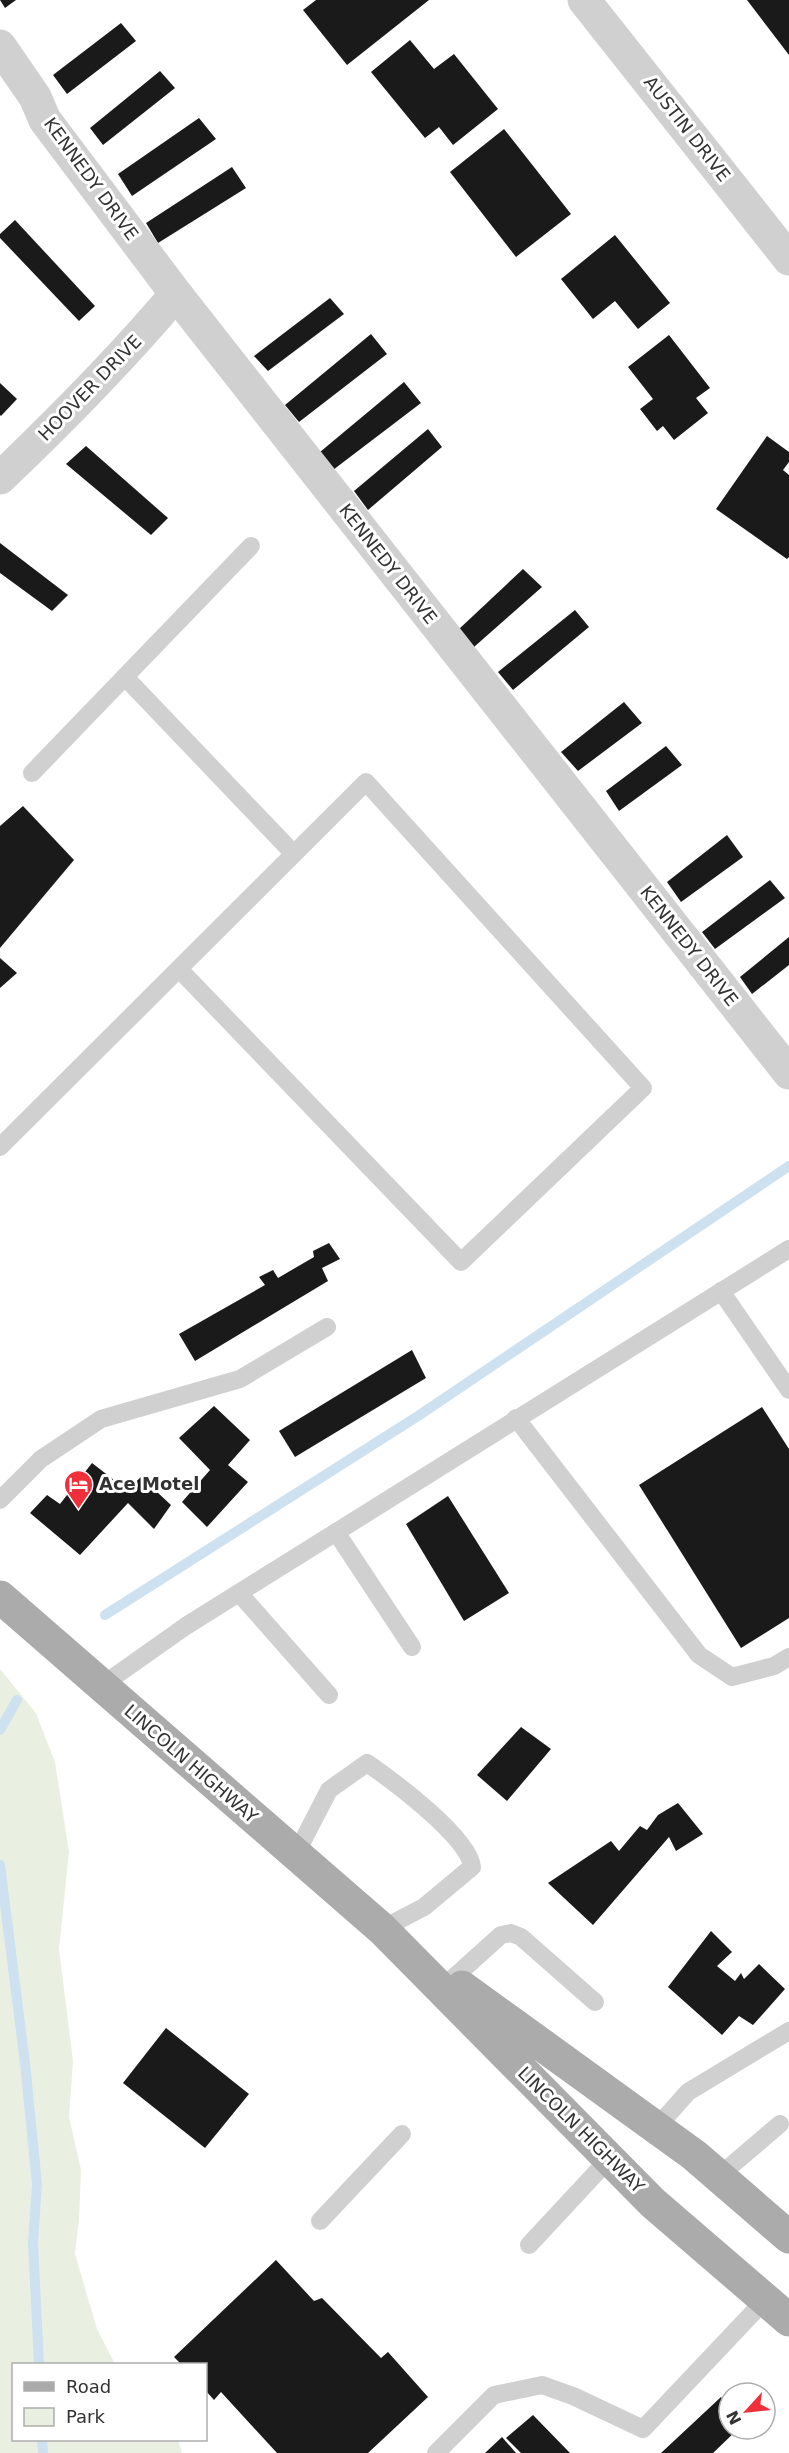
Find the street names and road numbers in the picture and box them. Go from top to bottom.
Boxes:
street label: AUSTIN DRIVE [640,72,735,186]
street label: KENNEDY DRIVE [40,113,143,244]
street label: HOOVER DRIVE [34,330,145,445]
street label: KENNEDY DRIVE [335,500,442,628]
street label: KENNEDY DRIVE [636,882,743,1010]
street label: LINCOLN HIGHWAY [120,1700,263,1828]
street label: LINCOLN HIGHWAY [514,2062,650,2198]

